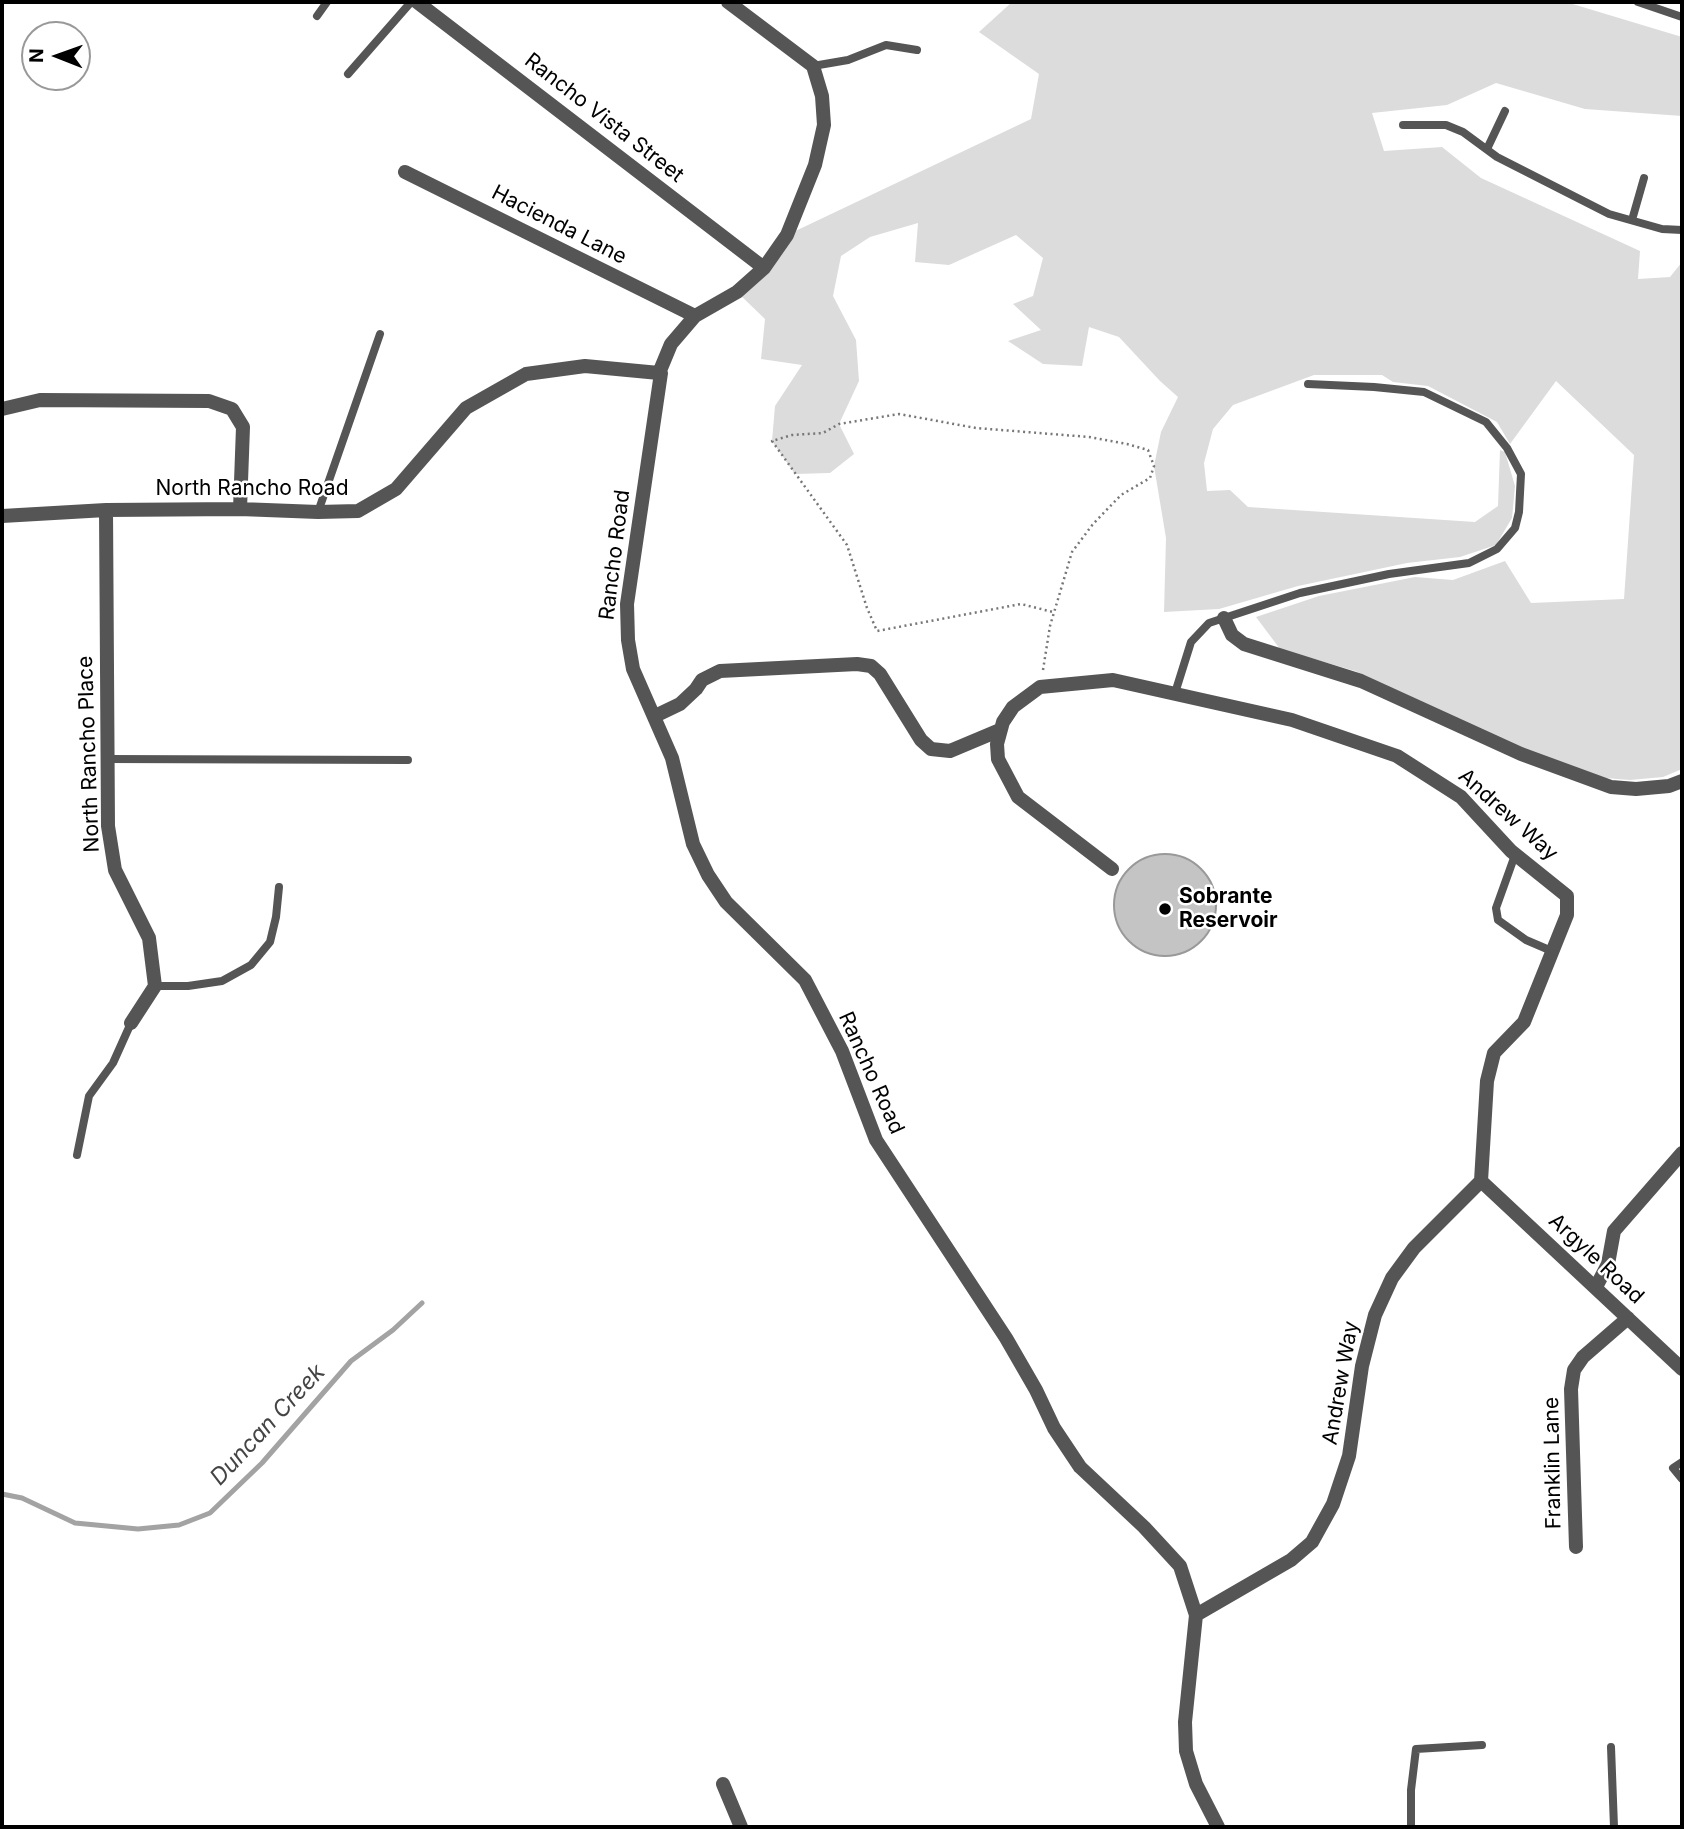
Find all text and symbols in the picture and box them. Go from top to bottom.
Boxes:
north arrow [21,21,91,91]
text: N [25,48,48,63]
street label: Rancho Vista Street [519,48,689,188]
street label: Hacienda Lane [487,180,631,270]
street label: North Rancho Road [155,476,349,502]
street label: Rancho Road [595,488,635,622]
street label: North Rancho Place [73,655,105,853]
street label: Andrew Way [1453,764,1563,866]
place label: Sobrante Reservoir [1179,884,1278,934]
marker: Sobrante Reservoir [1157,901,1173,917]
street label: Rancho Road [833,1008,909,1138]
street label: Argyle Road [1543,1209,1649,1309]
street label: Andrew Way [1318,1319,1364,1447]
water label: Duncan Creek [205,1359,331,1491]
street label: Franklin Lane [1539,1397,1567,1529]

